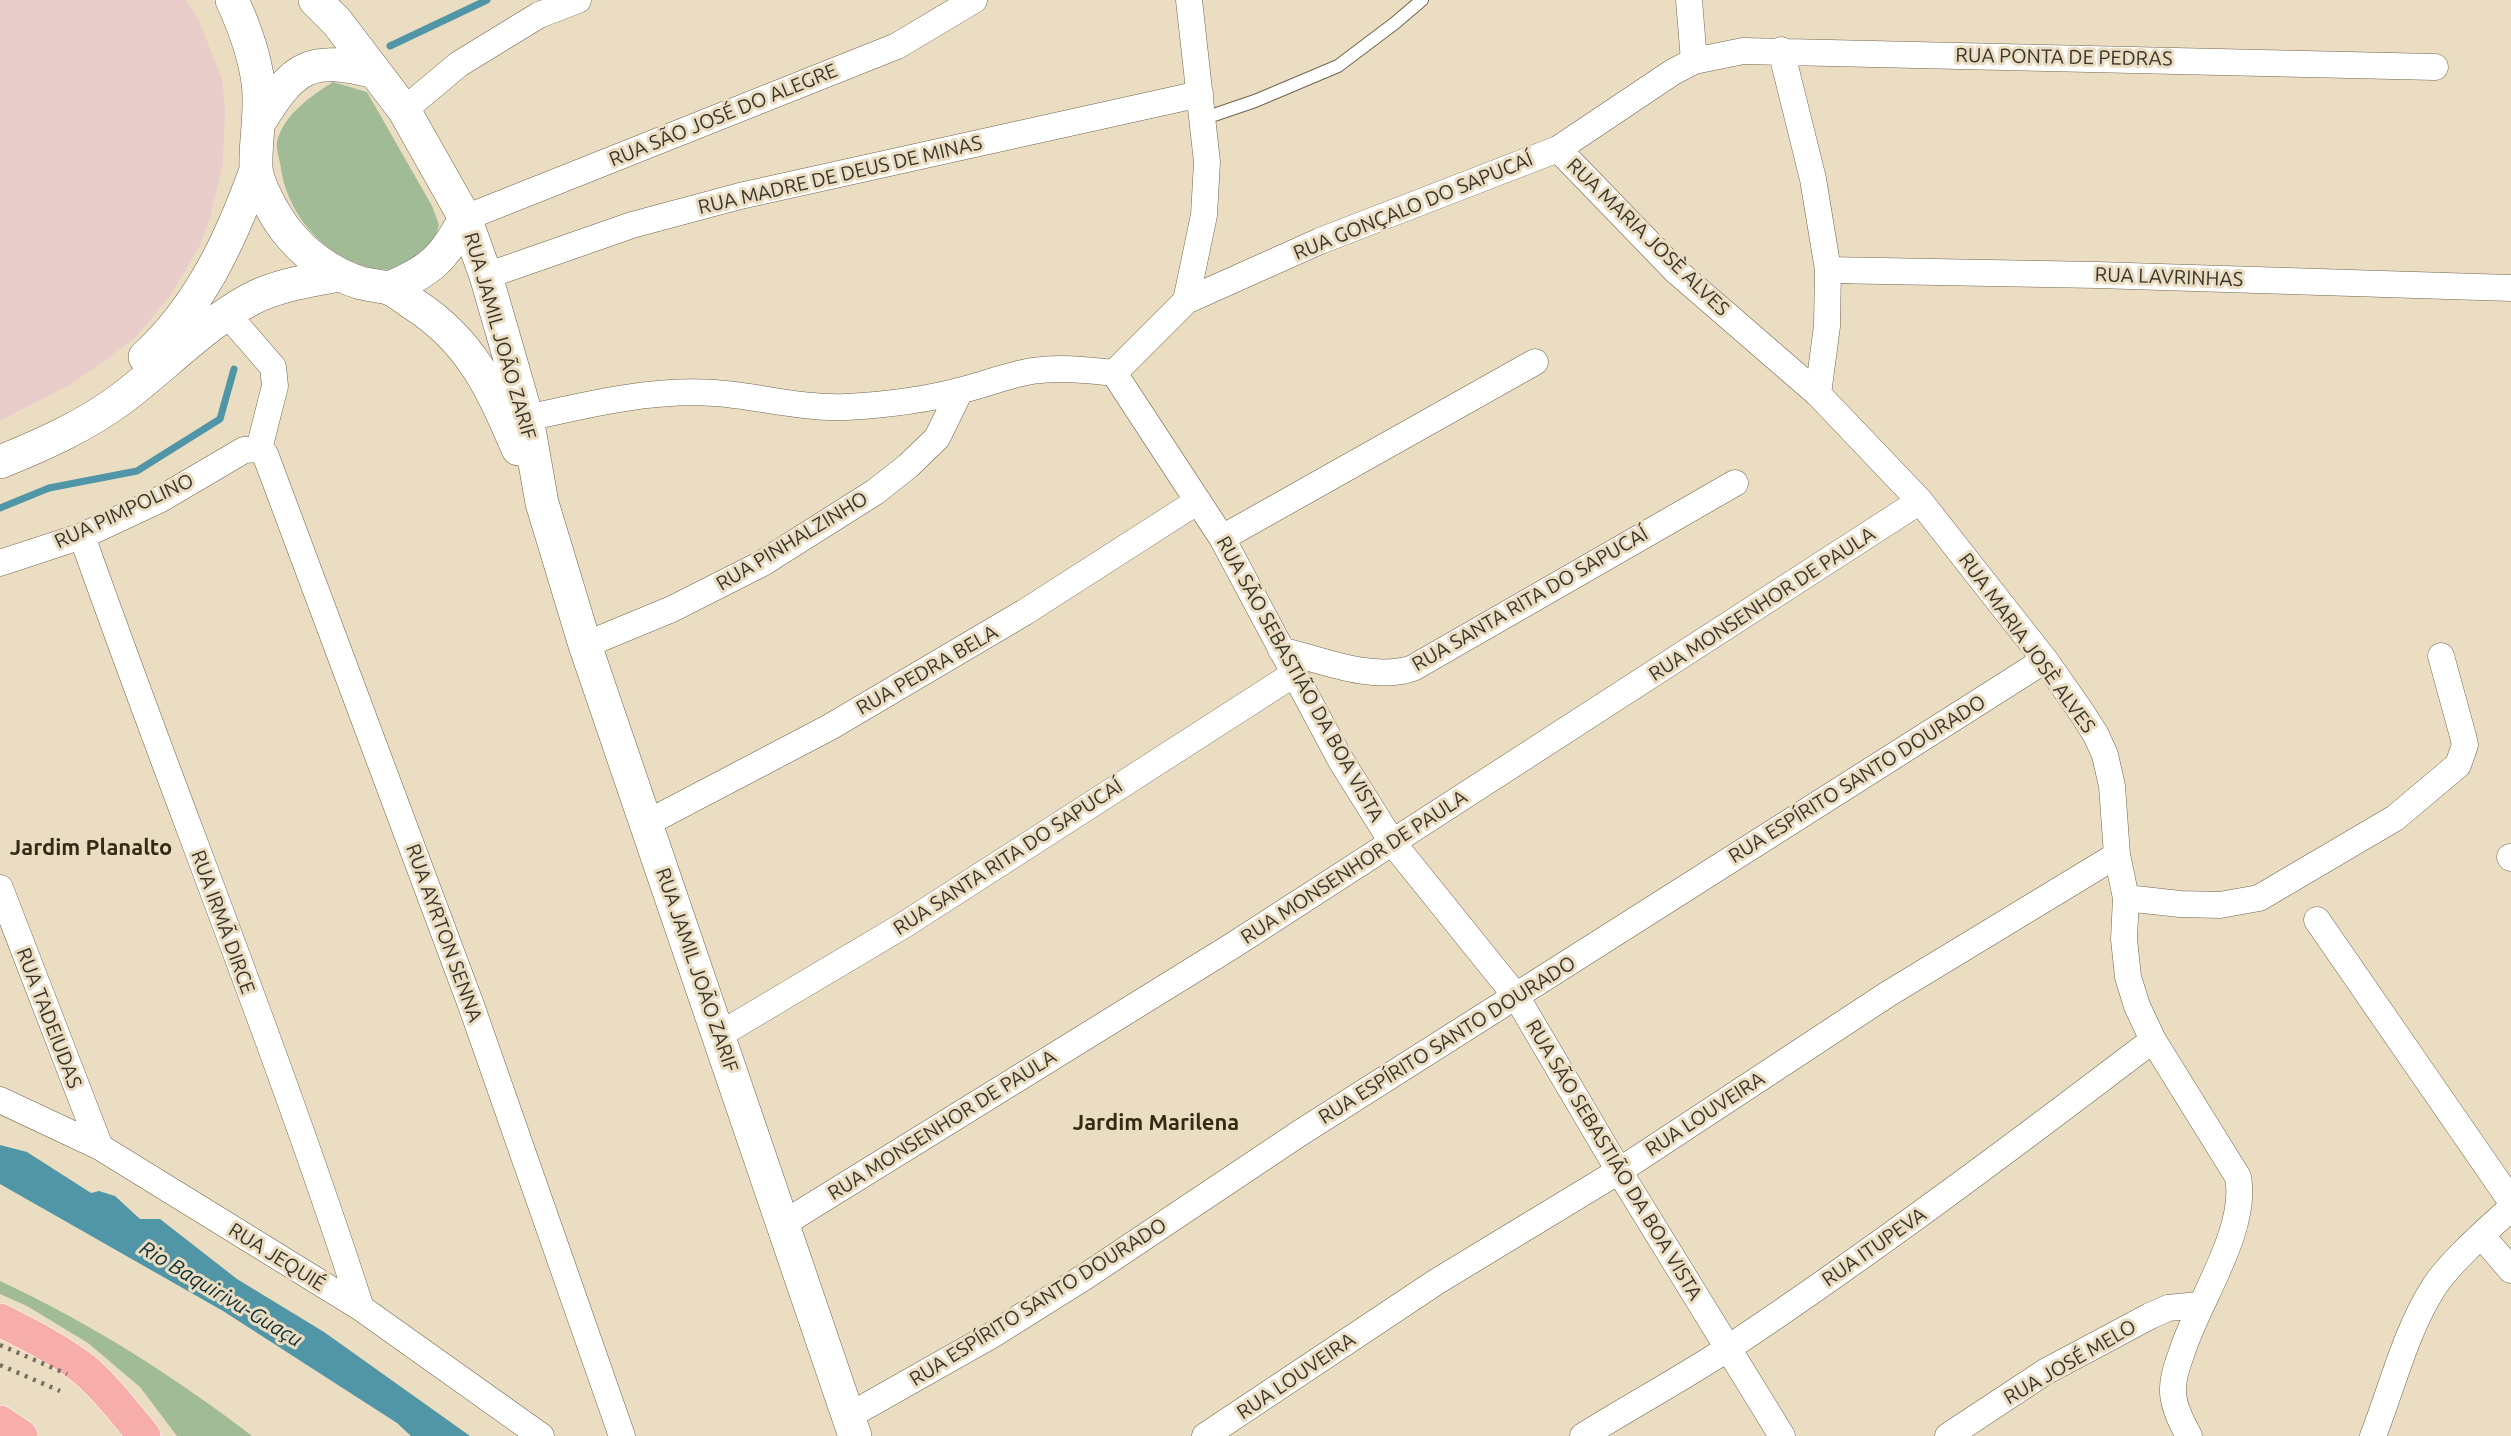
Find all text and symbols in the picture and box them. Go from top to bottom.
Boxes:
street label: RUA PONTA DE PEDRAS [1955,43,2173,71]
street label: RUA SÃO JOSÉ DO ALEGRE [605,58,841,172]
street label: RUA MADRE DE DEUS DE MINAS [696,131,984,219]
street label: RUA GONÇALO DO SAPUCAÍ [1290,147,1536,265]
street label: RUA MARIA JOSÈ ALVES [1562,153,1734,321]
street label: RUA JAMIL JOÃO ZARIF [459,230,541,442]
street label: RUA LAVRINHAS [2094,262,2244,292]
street label: RUA PIMPOLINO [51,468,197,554]
street label: RUA PINHALZINHO [712,486,872,596]
street label: RUA SANTA RITA DO SAPUCAÍ [1408,522,1652,676]
street label: RUA MONSENHOR DE PAULA [1644,522,1880,686]
street label: RUA SÃO SEBASTIÃO DA BOA VISTA [1211,532,1389,826]
street label: RUA MARIA JOSÈ ALVES [1954,548,2100,738]
street label: RUA PEDRA BELA [852,620,1002,720]
street label: RUA ESPÍRITO SANTO DOURADO [1724,690,1990,868]
street label: RUA SANTA RITA DO SAPUCAÍ [889,774,1127,940]
street label: RUA MONSENHOR DE PAULA [1236,785,1472,949]
district label: Jardim Planalto [10,835,172,861]
street label: RUA AYRTON SENNA [401,841,487,1025]
street label: RUA IRMÃ DIRCE [186,847,260,997]
street label: RUA JAMIL JOÃO ZARIF [651,865,743,1075]
street label: RUA TADEIUDAS [11,944,87,1092]
street label: RUA ESPÍRITO SANTO DOURADO [1314,951,1580,1129]
street label: RUA SÃO SEBASTIÃO DA BOA VISTA [1521,1016,1707,1304]
street label: RUA MONSENHOR DE PAULA [823,1045,1061,1205]
street label: RUA LOUVEIRA [1641,1067,1769,1161]
district label: Jardim Marilena [1073,1110,1239,1136]
street label: RUA ITUPEVA [1817,1202,1931,1292]
street label: RUA ESPÍRITO SANTO DOURADO [905,1213,1171,1391]
street label: RUA JEQUIÉ [224,1218,330,1296]
water label: Rio Baquirivu-Guaçu [135,1236,307,1352]
street label: RUA JOSÉ MELO [1999,1314,2141,1410]
street label: RUA LOUVEIRA [1232,1328,1360,1424]

